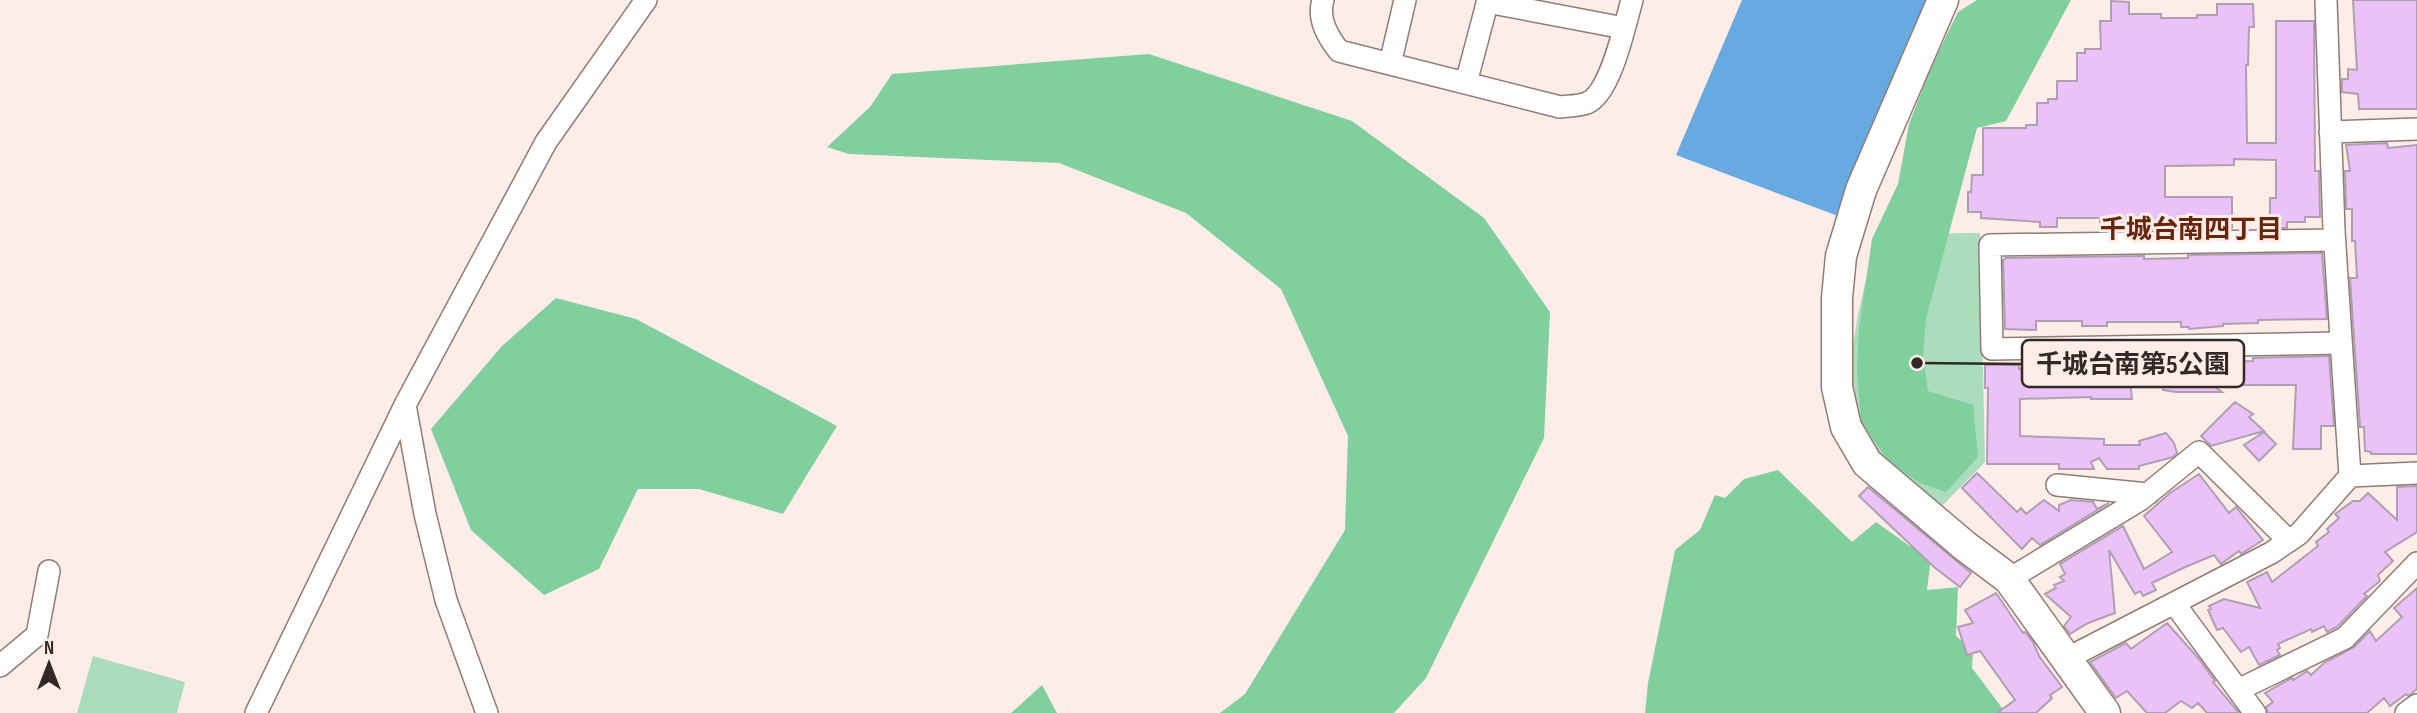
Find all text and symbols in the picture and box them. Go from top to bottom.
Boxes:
district label: 千城台南四丁目 [2100,215,2282,246]
callout: 千城台南第5公園 [2022,340,2244,387]
text: 千城台南第5公園 [2036,350,2230,381]
north arrow [14,629,84,699]
text: N [44,637,54,660]

